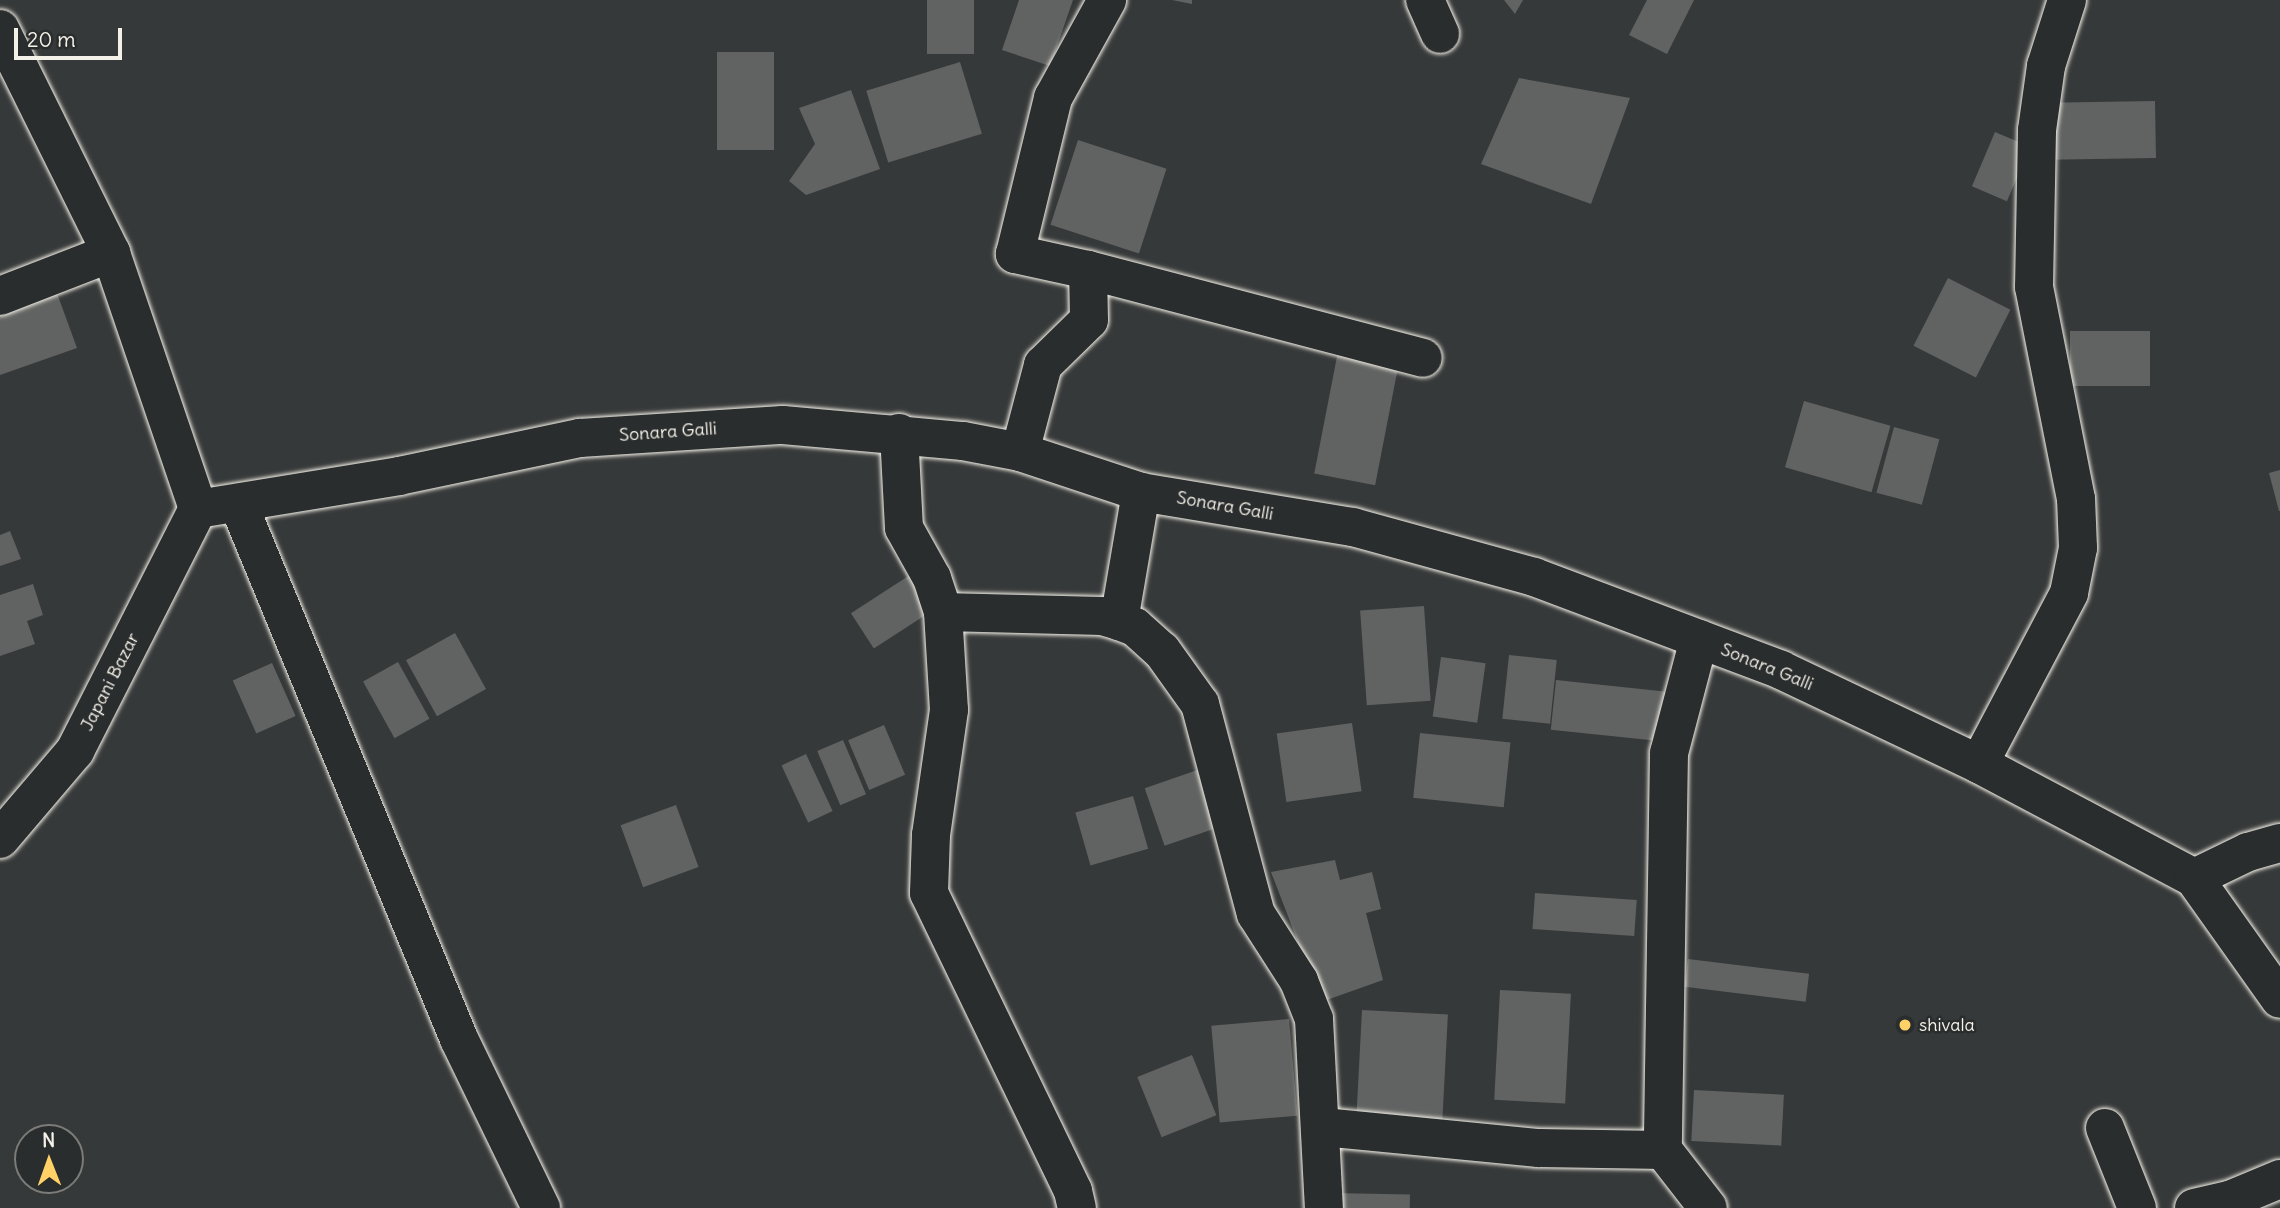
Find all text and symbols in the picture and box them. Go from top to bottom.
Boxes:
scale bar [18,14,126,58]
text: 20 m [27,26,76,53]
street label: Sonara Galli [618,418,718,446]
street label: Sonara Galli [1175,487,1275,525]
street label: Japani Bazar [76,630,144,734]
street label: Sonara Galli [1718,639,1816,695]
place label: shivala [1919,1014,1975,1036]
marker: shivala [1897,1017,1913,1033]
north arrow [14,1124,84,1194]
text: N [42,1128,55,1152]

